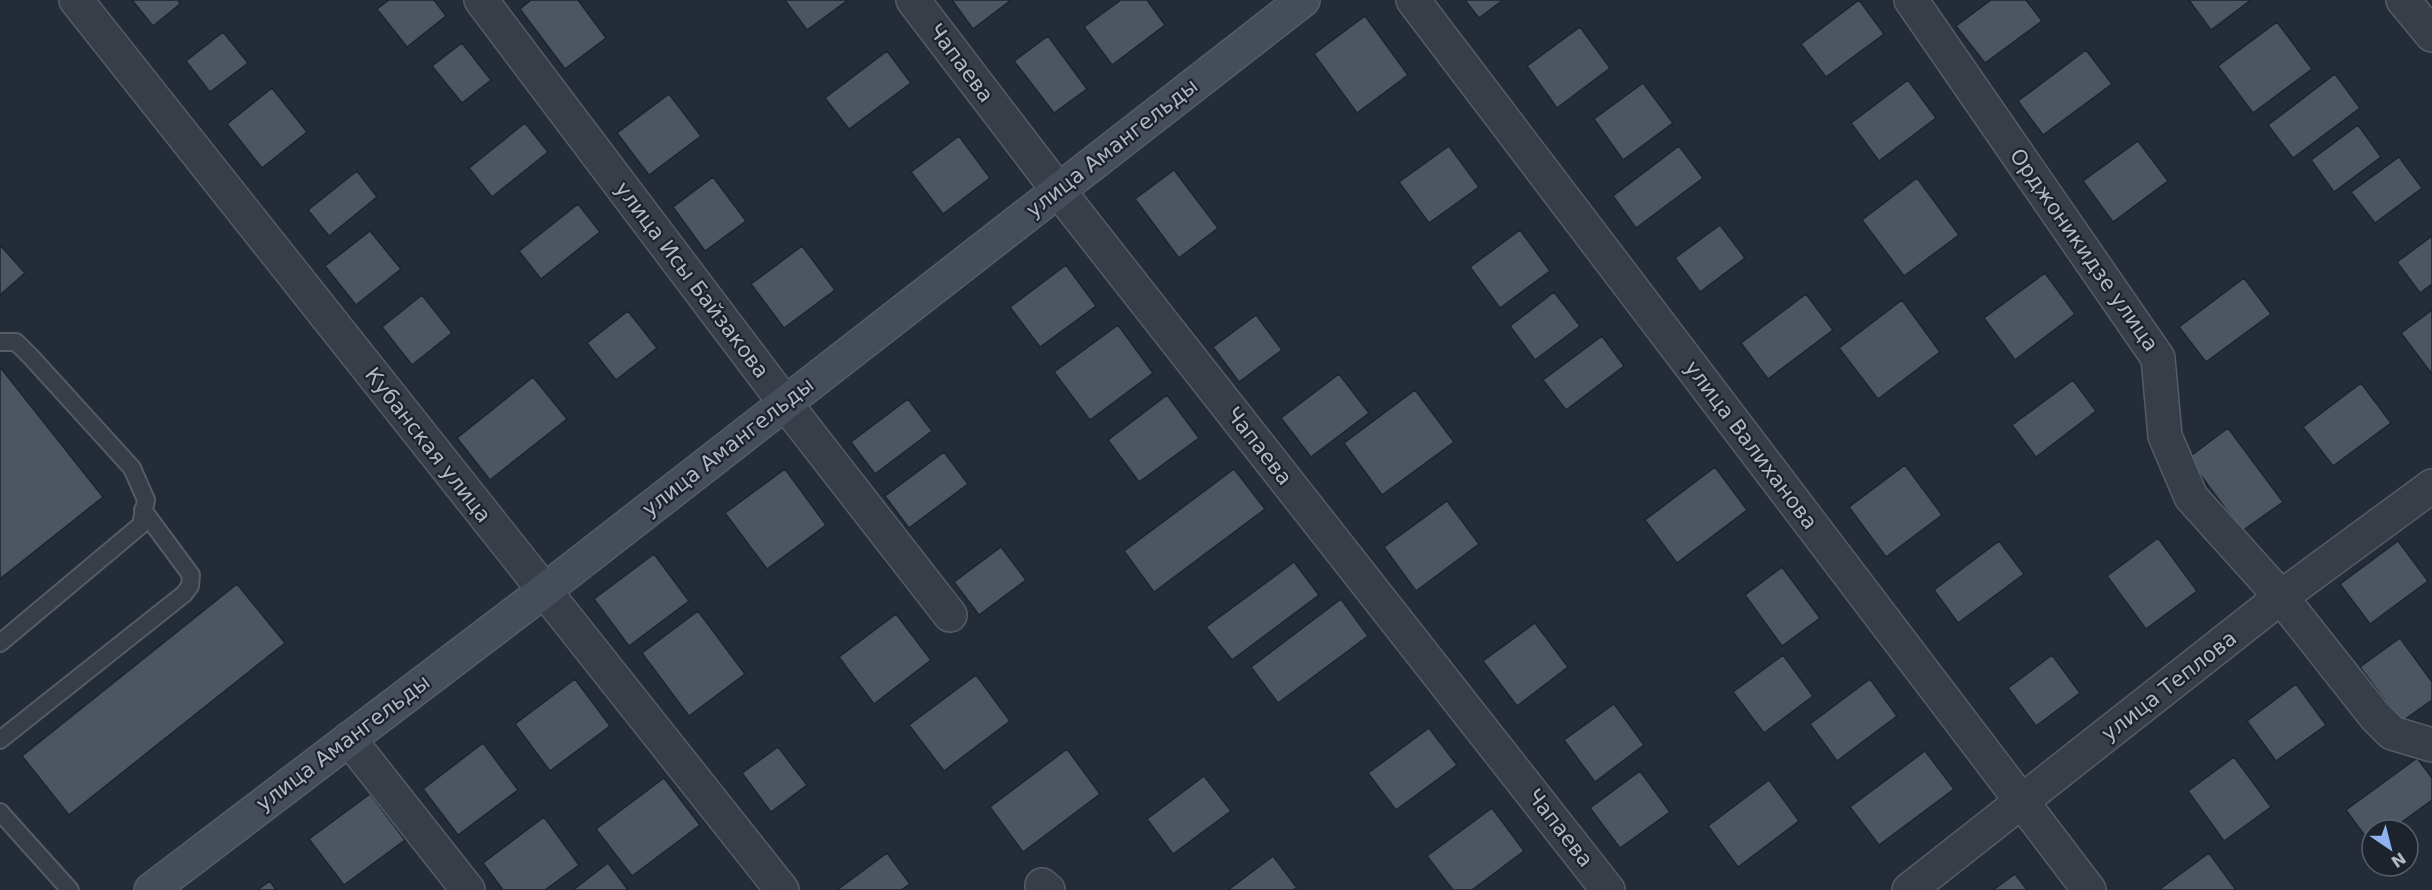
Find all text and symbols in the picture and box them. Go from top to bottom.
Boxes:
street label: Чапаева [924,19,998,107]
street label: улица Амангельды [1021,74,1203,222]
street label: Орджоникидзе улица [2005,144,2163,356]
street label: улица Исы Байзакова [610,177,774,383]
street label: улица Валиханова [1680,356,1822,534]
street label: Кубанская улица [360,363,496,527]
street label: улица Амангельды [637,373,819,521]
street label: Чапаева [1221,402,1297,490]
street label: улица Теплова [2097,626,2241,746]
street label: улица Амангельды [252,670,434,816]
street label: Чапаева [1522,784,1598,872]
north arrow [2360,818,2420,878]
text: N [2387,848,2409,871]

